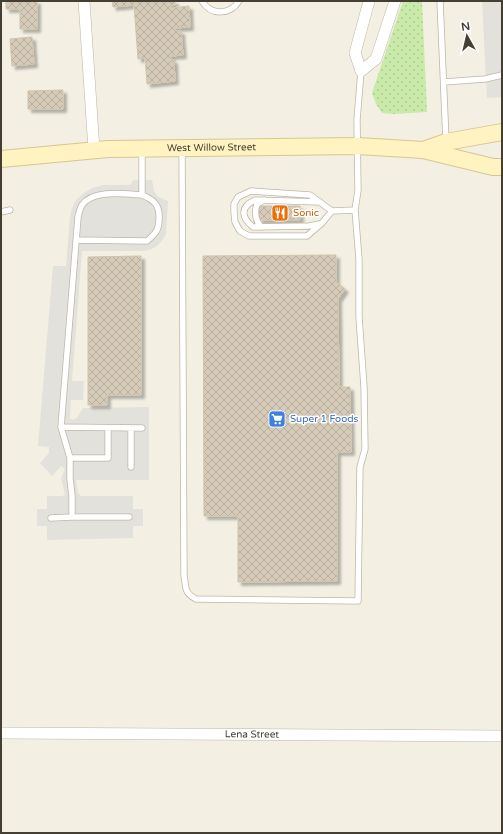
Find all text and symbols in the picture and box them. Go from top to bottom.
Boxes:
north arrow [447,16,487,56]
text: N [460,20,471,34]
street label: West Willow Street [167,141,256,154]
restaurant icon: Sonic [270,203,290,223]
place label: Sonic [293,207,319,219]
supermarket icon: Super 1 Foods [267,409,287,429]
place label: Super 1 Foods [290,413,359,425]
street label: Lena Street [225,728,279,741]

